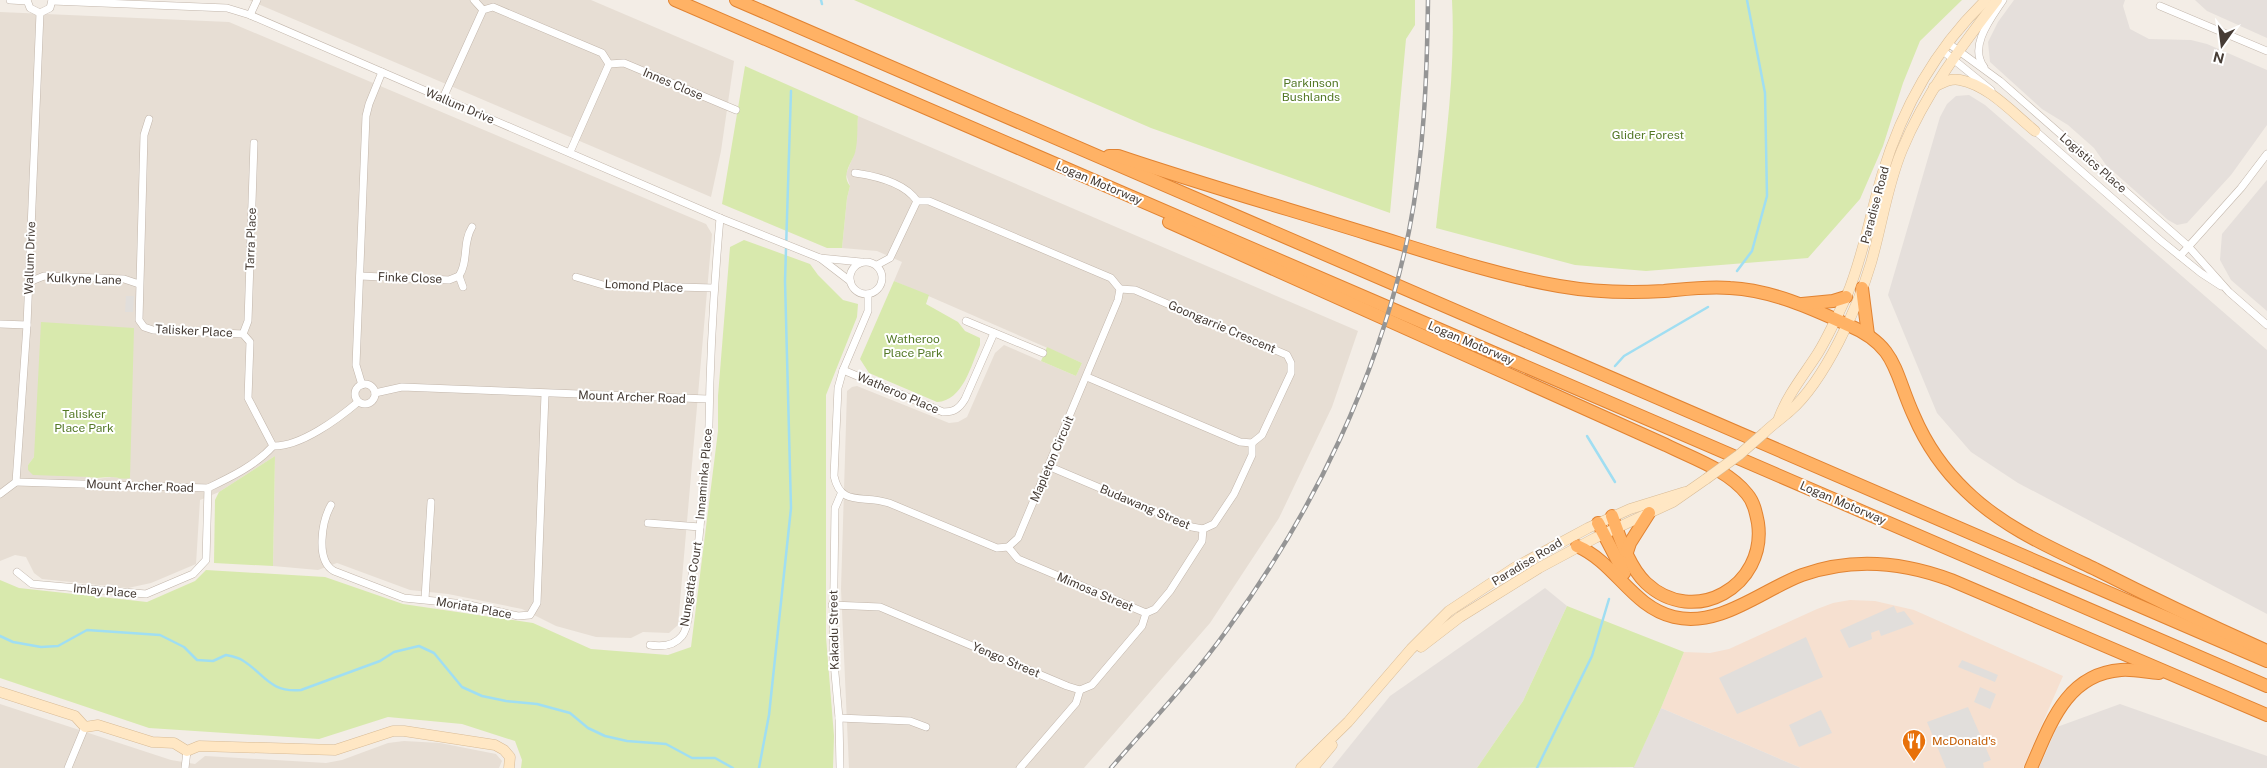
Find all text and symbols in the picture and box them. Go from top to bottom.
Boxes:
north arrow [2197,20,2247,70]
text: N [2212,49,2226,67]
street label: Innes Close [641,65,705,103]
park label: Parkinson Bushlands [1282,76,1340,104]
street label: Wallum Drive [423,85,497,127]
park label: Glider Forest [1612,128,1685,142]
street label: Logistics Place [2057,130,2129,196]
street label: Logan Motorway [1054,158,1145,208]
street label: Paradise Road [1858,165,1892,245]
street label: Tarra Place [243,207,259,271]
street label: Wallum Drive [22,221,38,295]
street label: Finke Close [378,270,443,286]
street label: Kulkyne Lane [46,271,122,287]
street label: Lomond Place [604,277,684,295]
street label: Goongarrie Crescent [1166,298,1278,356]
street label: Logan Motorway [1426,318,1517,368]
street label: Talisker Place [155,322,233,340]
park label: Watheroo Place Park [883,332,943,360]
street label: Watheroo Place [855,369,941,417]
street label: Mount Archer Road [578,388,686,406]
park label: Talisker Place Park [54,407,114,435]
street label: Mapleton Circuit [1027,413,1077,504]
street label: Innaminka Place [693,428,715,520]
street label: Mount Archer Road [86,477,194,495]
street label: Logan Motorway [1798,478,1889,528]
street label: Budawang Street [1098,482,1193,532]
street label: Paradise Road [1489,535,1565,589]
street label: Nungatta Court [677,540,705,628]
street label: Mimosa Street [1055,570,1136,614]
street label: Imlay Place [72,581,138,601]
street label: Kakadu Street [826,590,842,670]
street label: Moriata Place [435,594,513,622]
street label: Yengo Street [970,639,1042,681]
restaurant icon: McDonald's [1901,728,1927,762]
place label: McDonald's [1932,734,1996,748]

